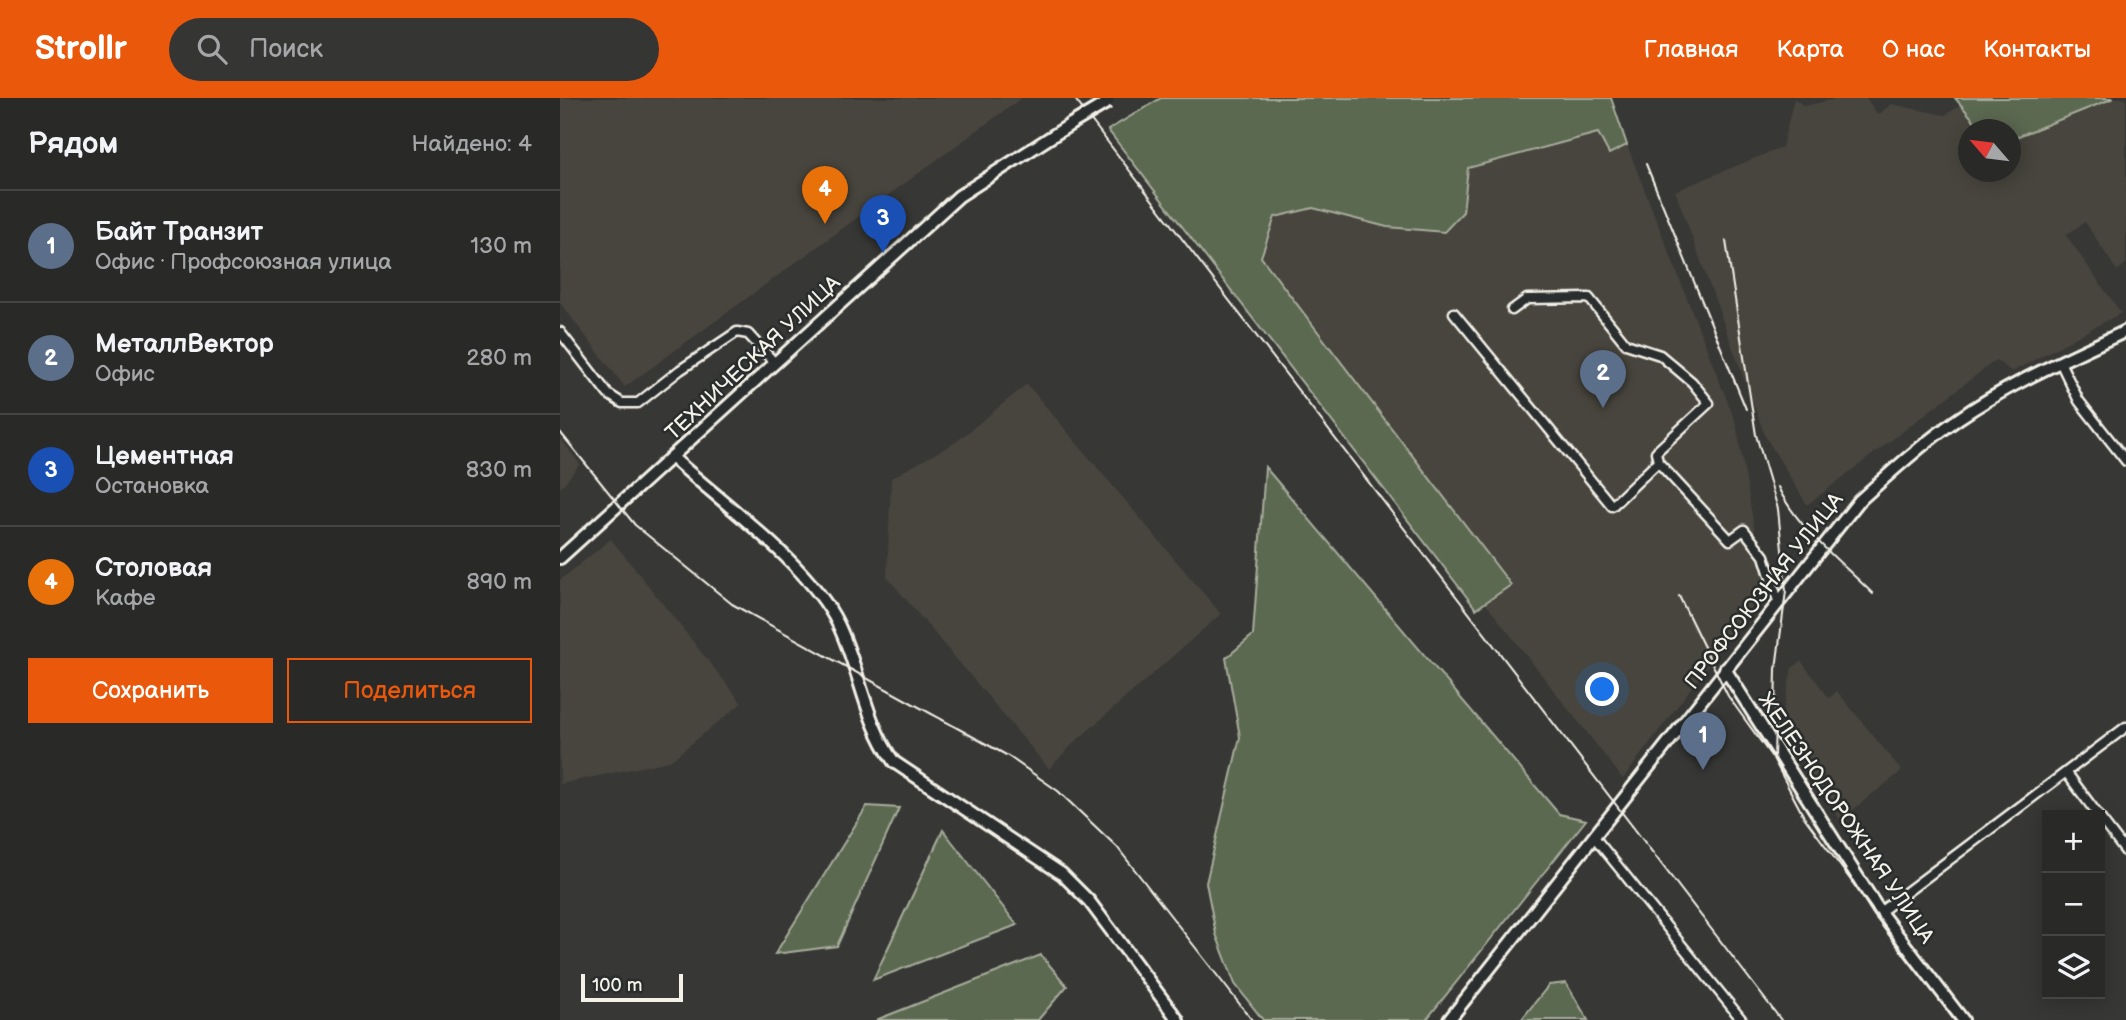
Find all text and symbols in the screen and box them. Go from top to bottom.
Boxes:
search box [169,18,659,81]
text: Strollr [35,29,127,69]
icon: search [193,30,231,68]
text: Поиск [249,34,323,65]
text: Главная [1644,35,1738,64]
text: Карта [1776,35,1844,64]
text: О нас [1882,35,1945,64]
text: Контакты [1983,35,2091,64]
north arrow [1958,119,2021,182]
text: Рядом [28,126,118,162]
text: Найдено: 4 [412,130,532,158]
pin: 4 [802,166,848,224]
pin: 3 [860,195,906,253]
text: Байт Транзит [95,217,263,248]
text: 1 [46,232,56,260]
text: 130 m [470,232,532,260]
text: Офис · Профсоюзная улица [95,248,392,276]
street label: ТЕХНИЧЕСКАЯ УЛИЦА [661,270,846,445]
text: МеталлВектор [95,329,274,360]
text: 2 [44,344,58,372]
text: 280 m [466,344,532,372]
pin: 2 [1580,350,1626,408]
text: Офис [95,360,155,388]
text: Цементная [95,441,234,472]
text: 3 [44,456,58,484]
text: 830 m [466,456,532,484]
text: Остановка [95,472,209,500]
street label: ПРОФСОЮЗНАЯ УЛИЦА [1679,487,1849,694]
text: Столовая [95,553,212,584]
text: 4 [44,568,58,596]
text: 890 m [467,568,532,596]
text: Кафе [95,584,156,612]
button: Сохранить [28,658,273,723]
button: Поделиться [287,658,532,723]
your location [1585,672,1619,706]
street label: ЖЕЛЕЗНОДОРОЖНАЯ УЛИЦА [1753,688,1940,948]
pin: 1 [1680,712,1726,770]
map controls [2042,810,2105,999]
button: + [2042,810,2105,873]
button: − [2042,873,2105,936]
button: layers [2042,936,2105,999]
scale bar [581,971,682,1003]
text: 100 m [592,974,643,997]

